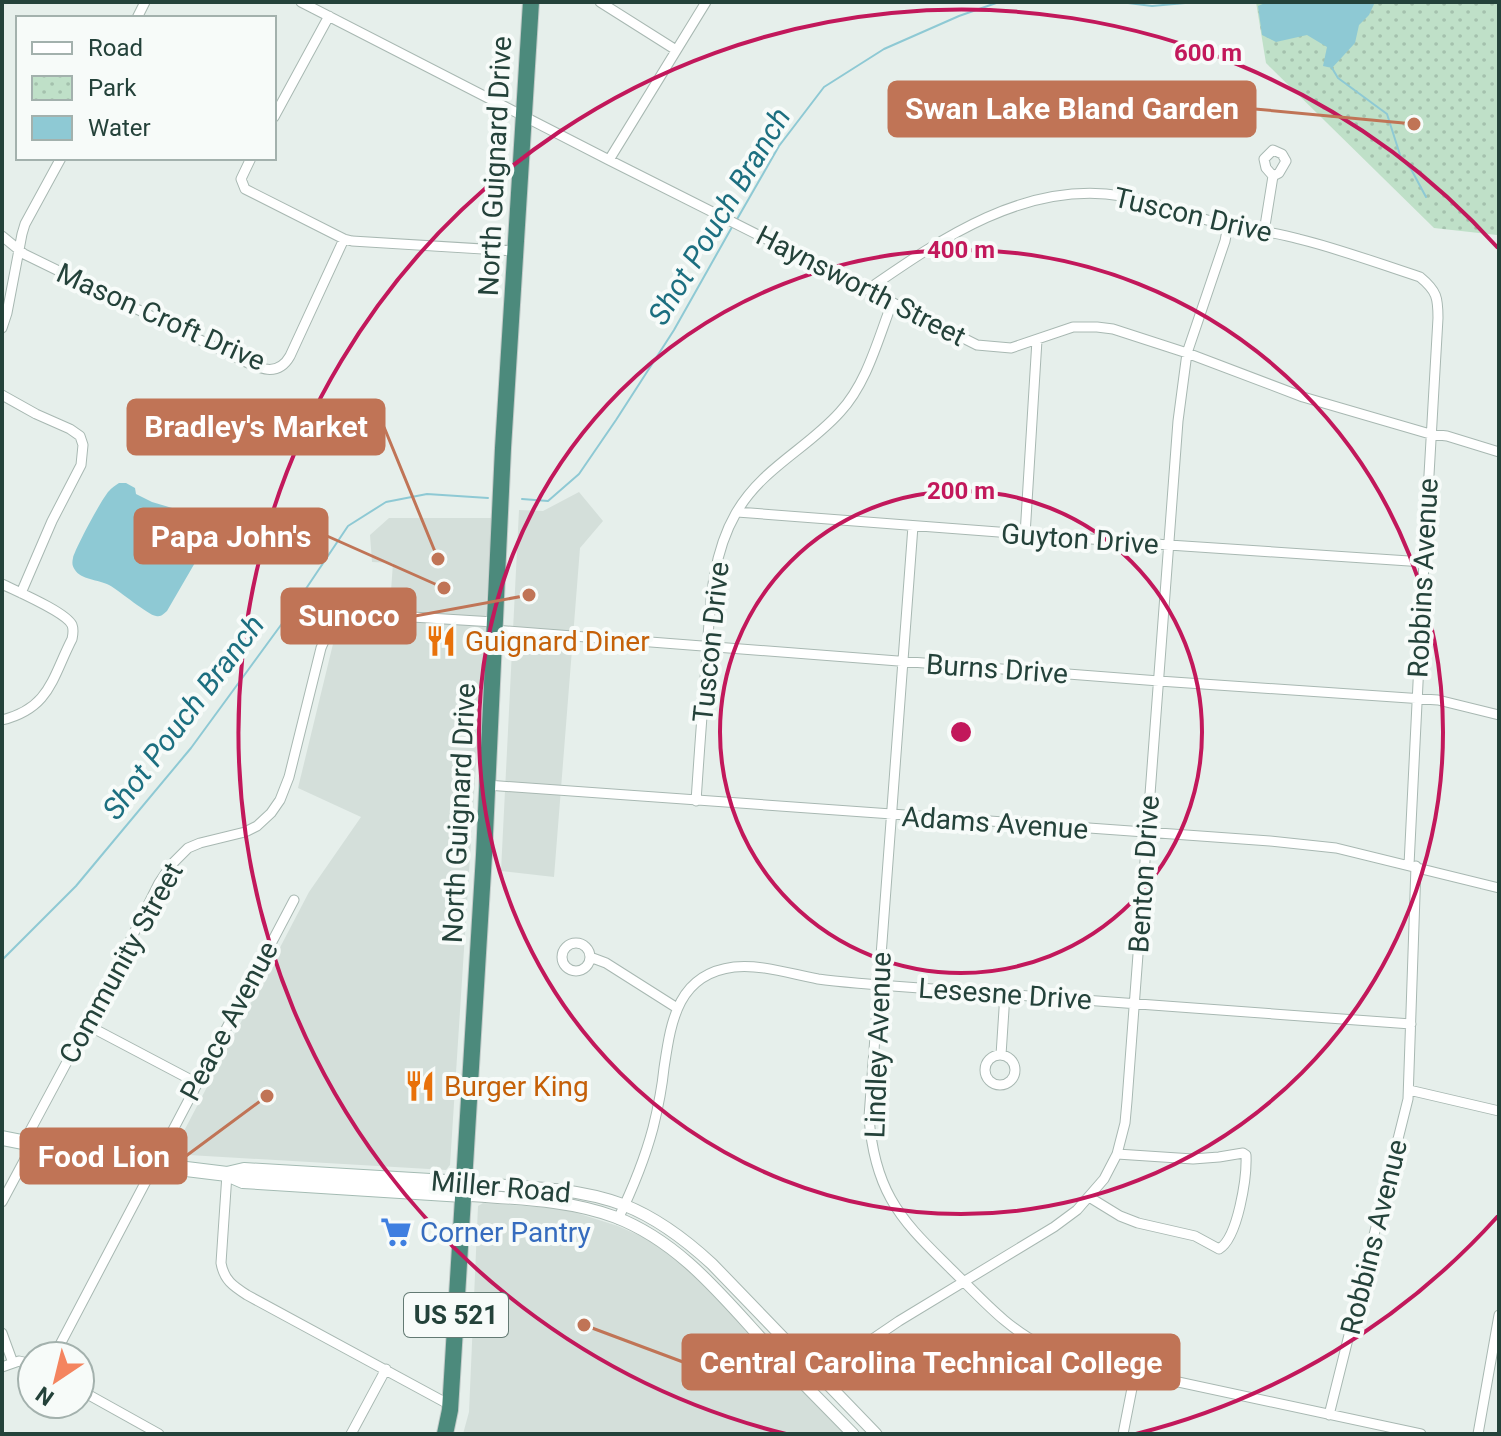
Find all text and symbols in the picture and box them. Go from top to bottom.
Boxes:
legend [16,16,276,160]
text: Road [88,34,143,62]
street label: North Guignard Drive [472,35,518,297]
text: 600 m [1174,39,1242,67]
text: Park [88,74,137,102]
callout: Swan Lake Bland Garden [889,82,1255,136]
text: Swan Lake Bland Garden [905,91,1239,126]
water label: Shot Pouch Branch [640,101,798,331]
text: Water [88,114,151,142]
street label: Tuscon Drive [1111,181,1275,249]
street label: Haynsworth Street [751,219,971,353]
text: 400 m [927,236,995,264]
street label: Mason Croft Drive [52,256,270,378]
callout: Bradley's Market [128,400,384,454]
text: Bradley's Market [144,409,368,444]
text: 200 m [927,477,995,505]
street label: Robbins Avenue [1401,477,1445,679]
callout: Papa John's [135,509,327,563]
street label: Guyton Drive [1000,517,1160,561]
text: Papa John's [151,519,311,554]
street label: Tuscon Drive [686,560,736,724]
callout: Sunoco [282,589,415,643]
text: Sunoco [298,598,400,633]
water label: Shot Pouch Branch [95,608,271,826]
restaurant icon: Guignard Diner [424,624,458,658]
place label: Guignard Diner [465,625,650,658]
street label: Burns Drive [925,648,1069,690]
street label: North Guignard Drive [436,682,482,944]
centre of rings [947,718,975,746]
street label: Benton Drive [1122,794,1166,954]
street label: Adams Avenue [901,800,1089,846]
street label: Community Street [52,857,190,1069]
street label: Peace Avenue [173,936,285,1106]
street label: Lindley Avenue [858,951,898,1139]
street label: Lesesne Drive [917,971,1093,1017]
restaurant icon: Burger King [403,1069,437,1103]
place label: Burger King [444,1070,589,1103]
callout: Food Lion [21,1129,186,1183]
street label: Robbins Avenue [1334,1136,1414,1338]
text: Food Lion [38,1139,170,1174]
street label: Miller Road [430,1164,572,1210]
supermarket icon: Corner Pantry [379,1215,413,1249]
place label: Corner Pantry [420,1216,591,1249]
road number: US 521 [404,1293,508,1337]
callout: Central Carolina Technical College [683,1335,1179,1389]
north arrow [16,1340,96,1420]
text: Central Carolina Technical College [699,1345,1163,1380]
text: N [31,1381,58,1411]

